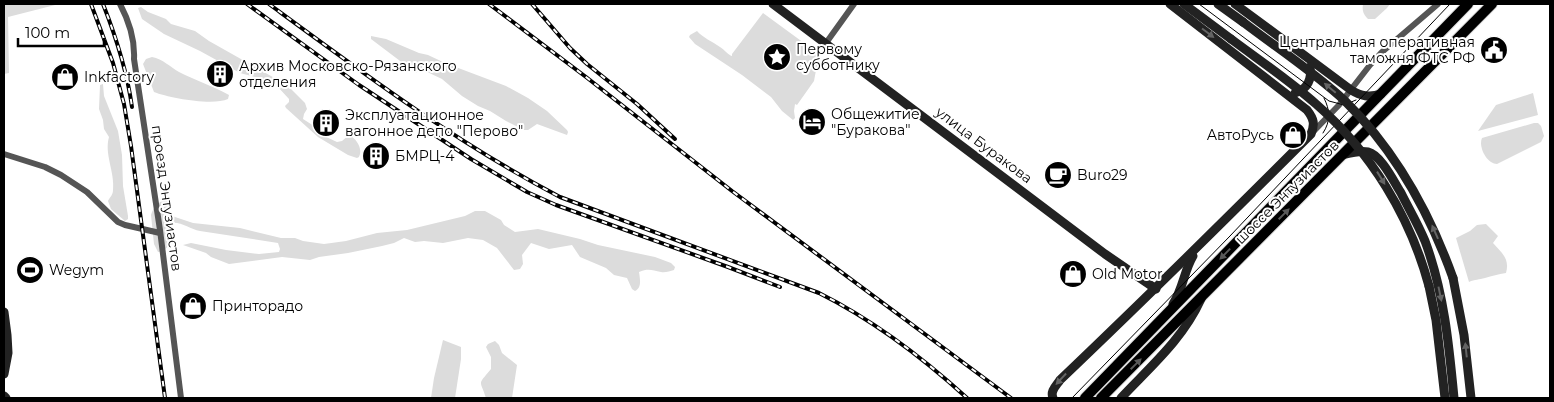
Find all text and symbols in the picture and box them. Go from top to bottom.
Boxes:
scale bar [18,15,104,47]
text: 100 m [25,23,70,42]
one-way arrow [1201,28,1215,38]
place label: Центральная оперативная таможня ФТС РФ [1279,33,1475,67]
public building icon: Центральная оперативная таможня ФТС РФ [1479,35,1509,65]
place label: Первому субботнику [796,40,880,74]
place icon: Первому субботнику [762,42,792,72]
place label: Архив Московско-Рязанского отделения [239,57,457,91]
building icon: Архив Московско-Рязанского отделения [205,59,235,89]
shop icon: Inkfactory [50,62,80,92]
place label: Inkfactory [84,68,155,86]
one-way arrow [1323,83,1336,94]
street label: улица Буракова [931,102,1036,187]
place label: Общежитие "Буракова" [831,105,920,139]
place label: Эксплуатационное вагонное депо "Перово" [345,106,523,140]
hotel icon: Общежитие "Буракова" [797,107,827,137]
building icon: Эксплуатационное вагонное депо "Перово" [311,108,341,138]
shop icon: АвтоРусь [1278,120,1308,150]
street label: проезд Энтузиастов [148,124,186,272]
place label: АвтоРусь [1207,126,1274,144]
street label: шоссе Энтузиастов [1231,136,1343,248]
building icon: БМРЦ-4 [361,141,391,171]
place label: БМРЦ-4 [395,147,455,165]
cafe icon: Buro29 [1043,160,1073,190]
place label: Buro29 [1077,166,1128,184]
one-way arrow [1376,172,1386,185]
one-way arrow [1278,208,1290,220]
one-way arrow [1431,225,1439,239]
one-way arrow [1219,248,1231,260]
sports icon: Wegym [15,255,45,285]
shop icon: Old Motor [1058,259,1088,289]
place label: Wegym [49,261,104,279]
place label: Old Motor [1092,265,1163,283]
one-way arrow [1437,286,1445,302]
shop icon: Принторадо [178,291,208,321]
place label: Принторадо [212,297,303,315]
one-way arrow [1462,341,1470,357]
one-way arrow [1129,358,1141,370]
one-way arrow [1055,373,1067,385]

